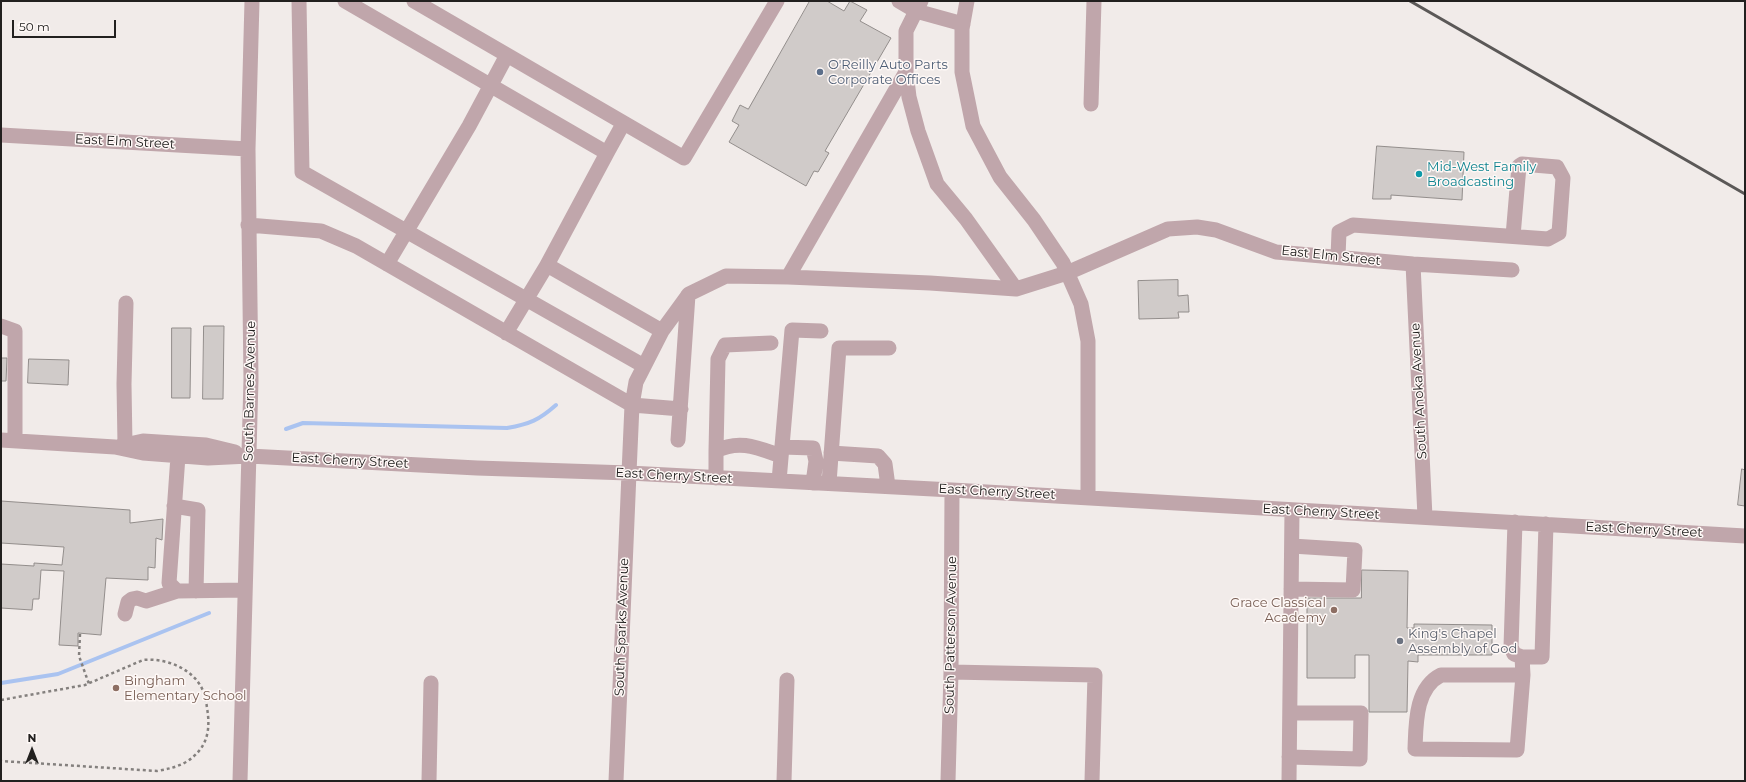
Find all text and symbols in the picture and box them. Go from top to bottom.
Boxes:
scale bar [14,12,118,38]
text: 50 m [19,19,50,34]
place label: O'Reilly Auto Parts Corporate Offices [828,57,948,88]
marker: O'Reilly Auto Parts Corporate Offices [815,67,825,77]
street label: East Elm Street [75,132,175,152]
place label: Mid-West Family Broadcasting [1427,159,1536,190]
marker: Mid-West Family Broadcasting [1414,169,1424,179]
street label: East Elm Street [1280,243,1382,269]
street label: South Barnes Avenue [241,321,259,461]
street label: South Anoka Avenue [1408,322,1430,460]
street label: East Cherry Street [291,450,409,472]
street label: East Cherry Street [615,465,733,487]
street label: East Cherry Street [938,481,1056,503]
street label: East Cherry Street [1262,501,1380,523]
street label: East Cherry Street [1585,519,1703,541]
street label: South Patterson Avenue [942,556,960,714]
street label: South Sparks Avenue [612,558,632,696]
place label: Grace Classical Academy [1230,595,1326,626]
marker: Grace Classical Academy [1329,605,1339,615]
place label: King's Chapel Assembly of God [1408,626,1517,657]
marker: King's Chapel Assembly of God [1395,636,1405,646]
place label: Bingham Elementary School [124,673,247,704]
marker: Bingham Elementary School [111,683,121,693]
north arrow [12,730,52,770]
text: N [28,731,36,745]

